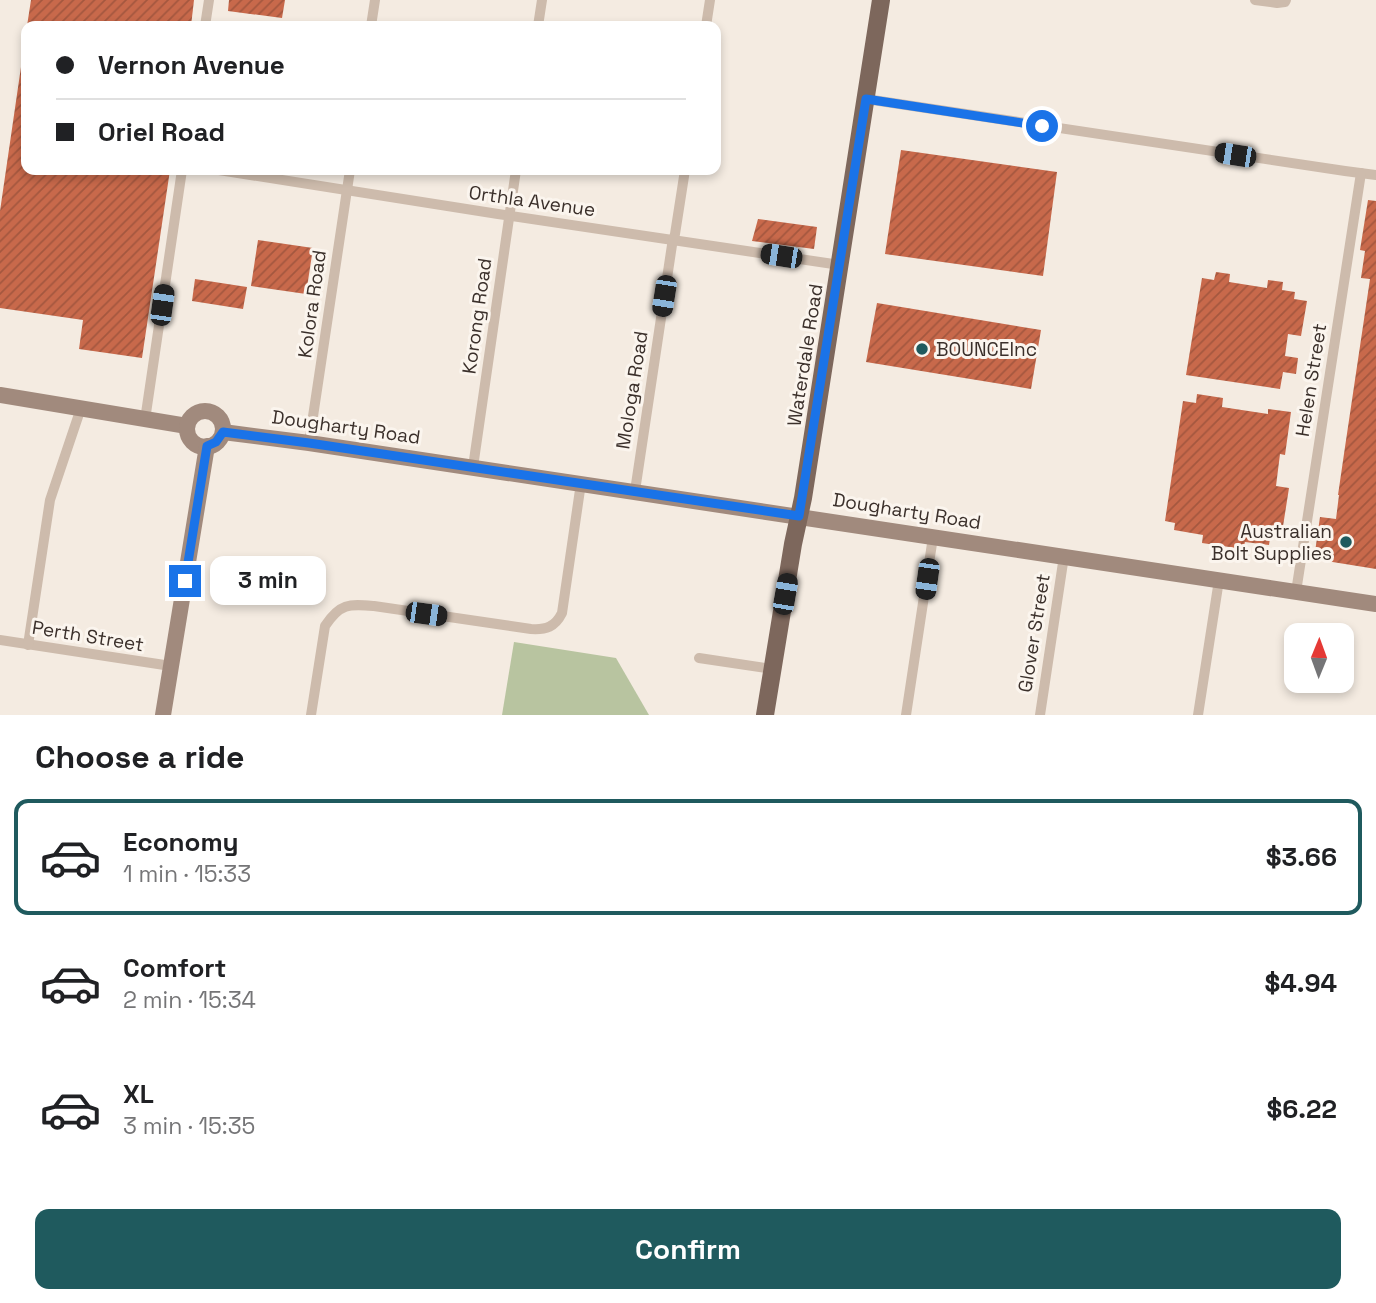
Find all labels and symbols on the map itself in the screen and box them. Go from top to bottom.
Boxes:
route start [1026,110,1058,142]
car [1213,141,1258,169]
street label: Orthla Avenue [467,180,597,222]
car [759,242,804,270]
street label: Kolora Road [292,248,332,360]
street label: Korong Road [456,256,498,376]
car [651,274,678,318]
street label: Waterdale Road [781,282,829,428]
car [149,283,176,327]
street label: Helen Street [1290,322,1332,438]
street label: Mologa Road [610,329,654,451]
place label: BOUNCEInc [936,337,1037,362]
marker: BOUNCEInc [914,341,930,357]
street label: Dougharty Road [270,404,422,450]
street label: Dougharty Road [831,487,983,535]
place label: Australian Bolt Supplies [1211,519,1332,566]
marker: Australian Bolt Supplies [1338,534,1354,550]
callout: 3 min [210,556,325,606]
car [914,557,941,601]
route end [169,565,201,597]
car [772,571,799,617]
street label: Glover Street [1012,572,1056,694]
car [404,601,449,627]
street label: Perth Street [30,615,146,657]
north arrow [1284,623,1354,693]

